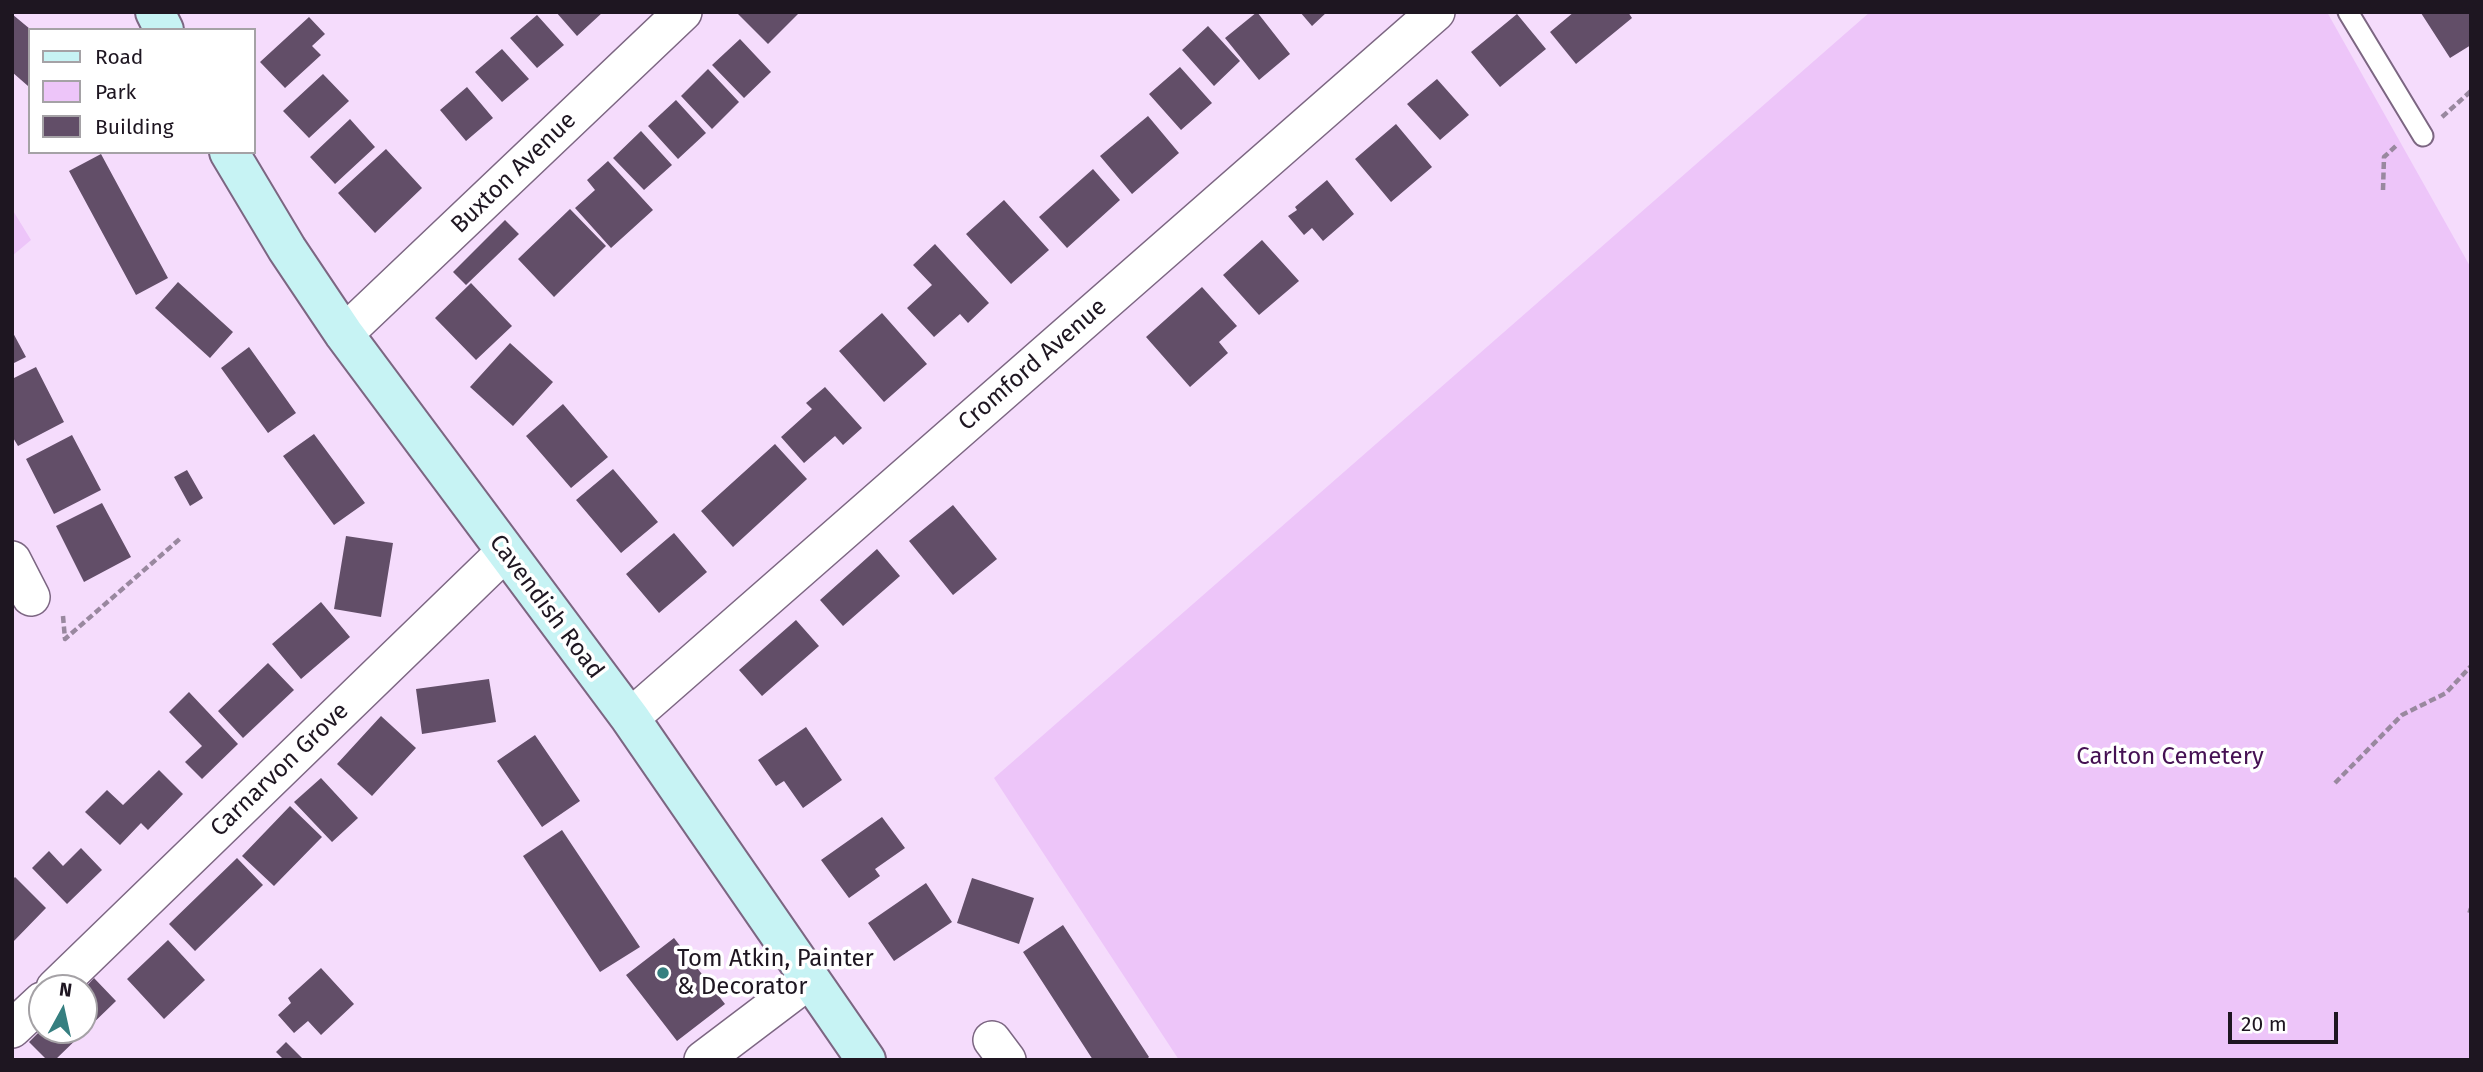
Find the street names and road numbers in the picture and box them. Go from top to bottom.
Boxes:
street label: Buxton Avenue [446,106,582,240]
street label: Cromford Avenue [953,293,1113,437]
street label: Cavendish Road [482,529,610,685]
street label: Carnarvon Grove [205,697,355,843]

